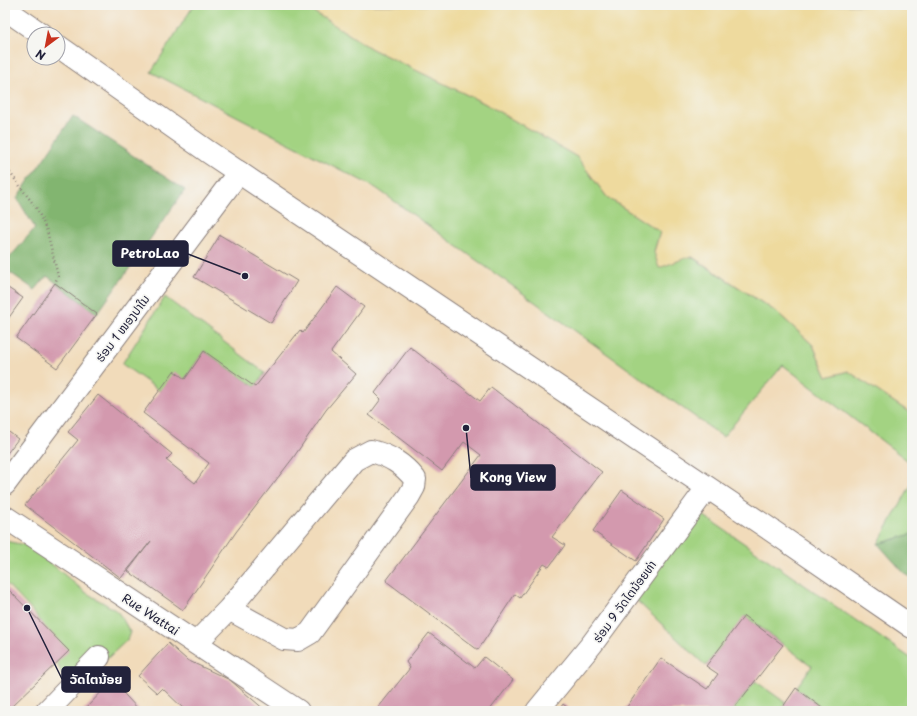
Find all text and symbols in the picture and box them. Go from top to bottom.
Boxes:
north arrow [26,26,66,66]
text: N [32,45,49,64]
callout: PetroLao [113,241,188,266]
text: PetroLao [121,243,180,262]
street label: ຮ່ອມ 1 ໜອງປາໃນ [91,290,153,366]
callout: Kong View [471,465,555,490]
text: Kong View [479,467,547,486]
street label: ຮ່ອມ 9 ວັດໄຕນ້ອຍທ່າ [588,556,660,646]
street label: Rue Wattai [119,589,183,639]
callout: ວັດໄຕນ້ອຍ [62,667,130,692]
text: ວັດໄຕນ້ອຍ [70,669,122,688]

